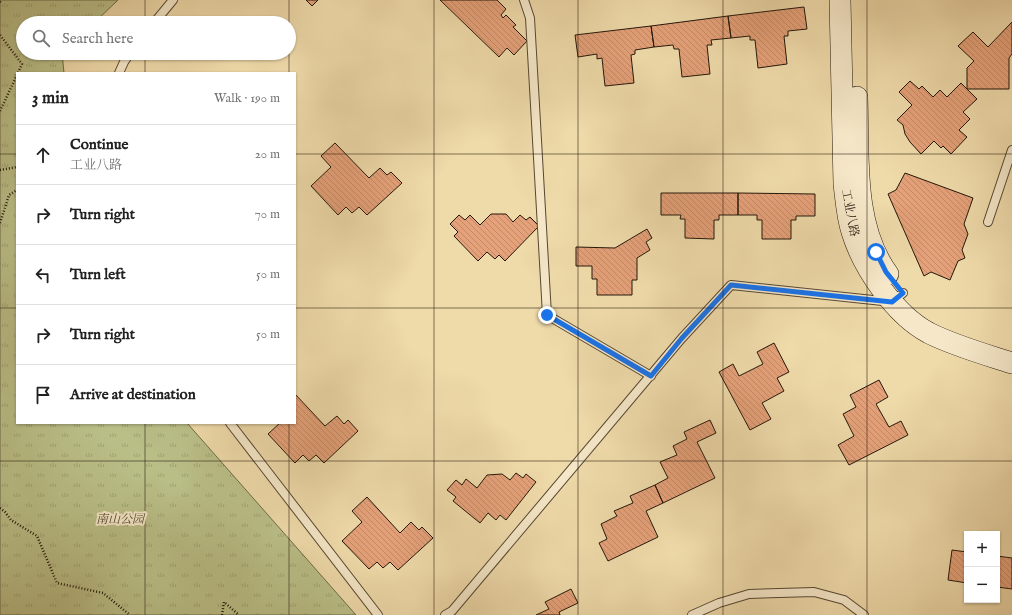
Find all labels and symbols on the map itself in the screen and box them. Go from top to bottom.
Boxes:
street label: 工业八路 [838,188,862,238]
route start [867,243,885,261]
route end [538,306,556,324]
park label: 南山公园 [96,512,146,527]

